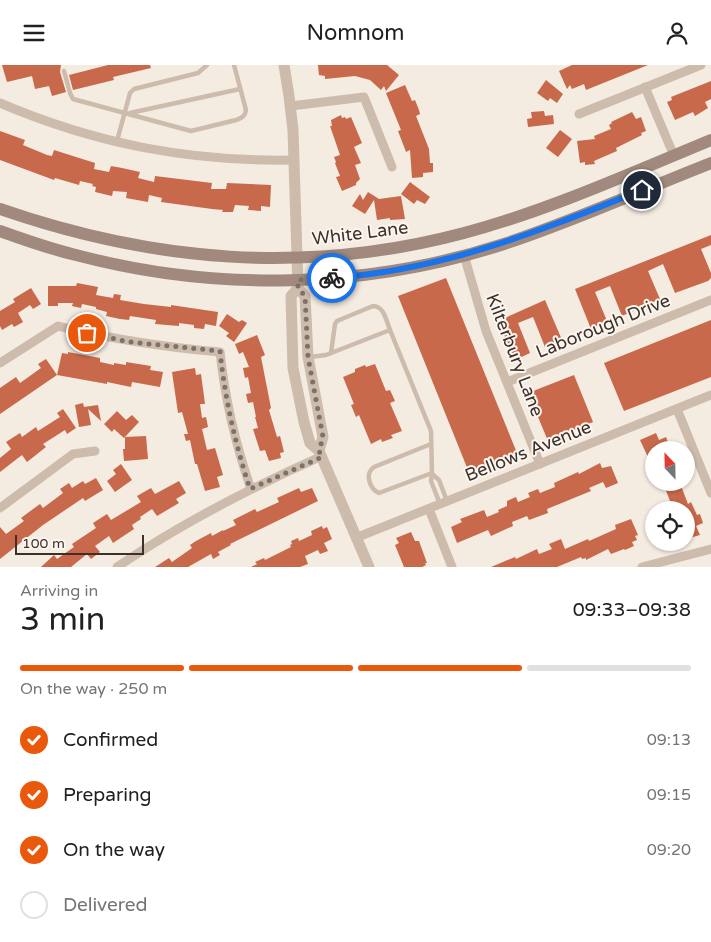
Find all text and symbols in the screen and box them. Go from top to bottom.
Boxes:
icon: menu [20,19,48,47]
icon: person [663,19,691,47]
text: Nomnom [307,20,404,46]
pin [621,169,663,211]
icon: home [628,176,656,204]
street label: White Lane [311,216,409,250]
courier [307,253,357,303]
icon: bike [318,264,346,292]
street label: Laborough Drive [533,289,673,363]
street label: Kilterbury Lane [481,290,549,420]
pin [66,312,108,354]
icon: bag [73,319,101,347]
street label: Bellows Avenue [462,416,594,486]
north arrow [645,441,695,491]
map controls [645,441,695,551]
button: locate [645,501,695,551]
scale bar [15,532,144,555]
text: 100 m [22,535,65,552]
text: Arriving in [20,581,98,601]
text: 09:33–09:38 [573,599,691,621]
text: 3 min [20,601,105,639]
text: On the way · 250 m [20,679,167,699]
icon: check [20,726,48,754]
text: Confirmed [63,729,158,751]
text: 09:13 [647,730,691,750]
icon: check [20,781,48,809]
text: Preparing [63,784,152,806]
text: 09:15 [647,785,691,805]
icon: check [20,836,48,864]
text: On the way [63,839,165,861]
text: 09:20 [647,840,691,860]
text: Delivered [63,894,148,916]

